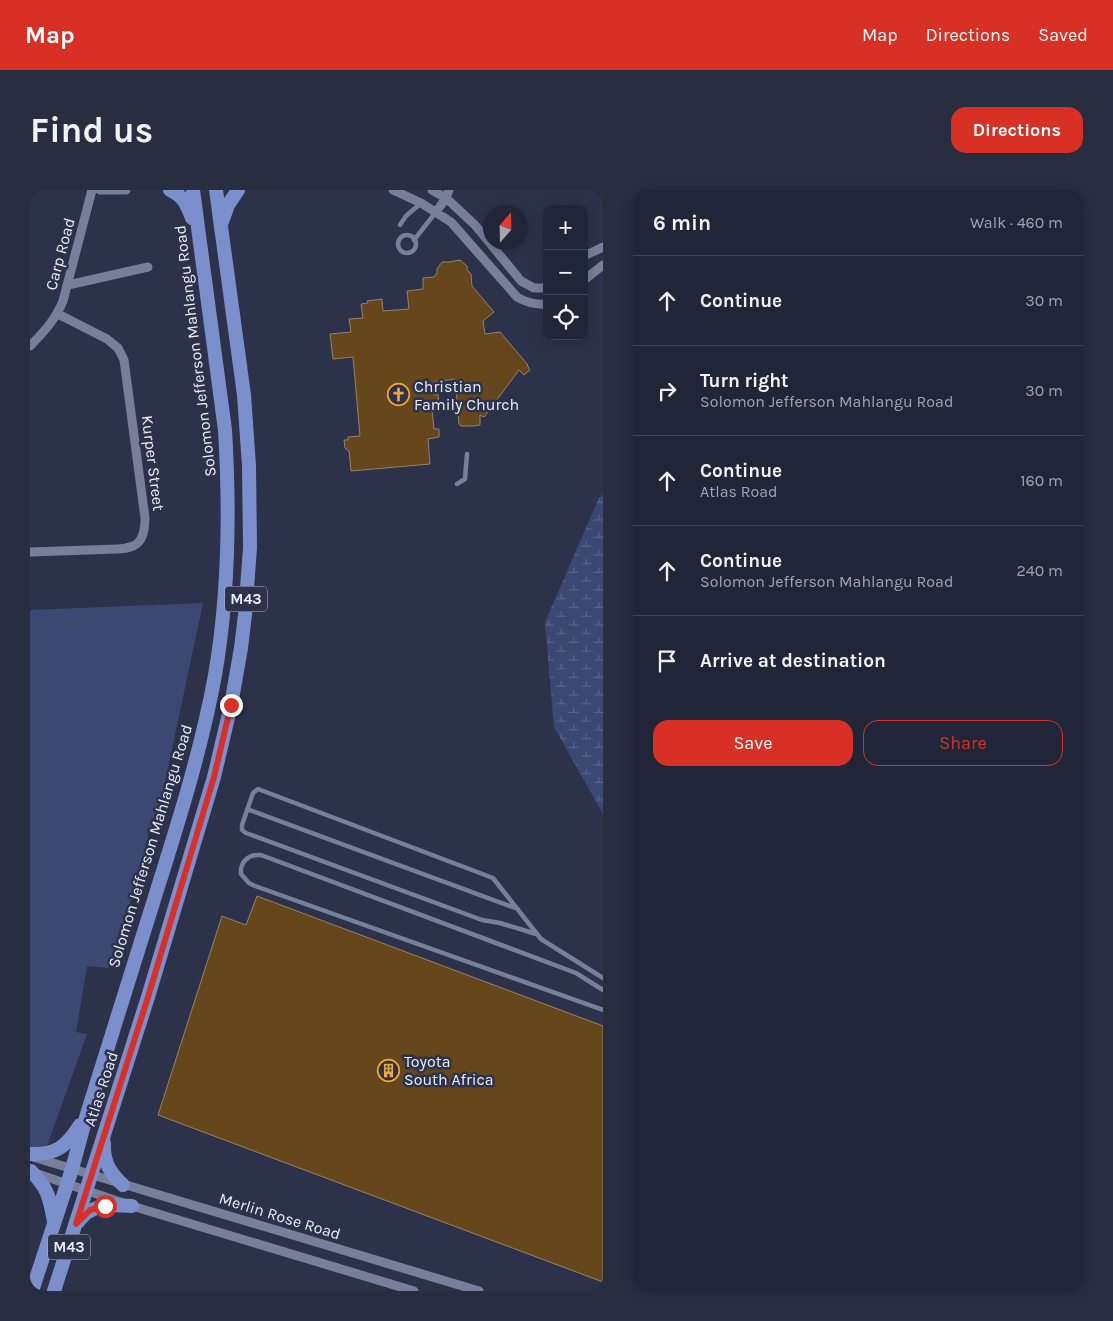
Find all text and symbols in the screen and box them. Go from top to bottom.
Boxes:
text: Map [25,21,75,49]
text: Map [862,24,898,46]
text: Directions [926,24,1010,46]
text: Saved [1038,24,1088,46]
button: Directions [951,107,1083,153]
text: Find us [30,110,153,151]
north arrow [483,205,528,250]
map controls [543,205,588,340]
button: + [543,205,588,250]
text: 6 min [653,211,711,235]
text: Walk · 460 m [970,213,1063,232]
street label: Carp Road [41,216,79,292]
street label: Solomon Jefferson Mahlangu Road [170,224,220,478]
button: − [543,250,588,295]
icon: ahead [653,287,681,315]
text: Continue [700,290,782,312]
text: 30 m [1025,291,1063,310]
button: locate [543,295,588,340]
text: Turn right [700,370,789,392]
place label: Christian Family Church [414,377,519,414]
icon: right [653,377,681,405]
text: 30 m [1025,381,1063,400]
church icon: Christian Family Church [386,383,410,407]
text: Solomon Jefferson Mahlangu Road [700,392,953,411]
street label: Kurper Street [138,414,168,512]
text: Continue [700,460,782,482]
icon: ahead [653,467,681,495]
text: 160 m [1020,471,1063,490]
text: Atlas Road [700,482,778,501]
text: Continue [700,550,782,572]
icon: ahead [653,557,681,585]
text: 240 m [1017,561,1063,580]
text: Solomon Jefferson Mahlangu Road [700,572,953,591]
road number: M43 [225,586,267,612]
icon: arrive [653,647,681,675]
text: Arrive at destination [700,650,886,672]
route end [220,694,243,717]
button: Save [653,720,853,766]
button: Share [863,720,1063,766]
street label: Solomon Jefferson Mahlangu Road [104,722,196,970]
street label: Atlas Road [80,1049,122,1129]
place label: Toyota South Africa [404,1052,494,1089]
building icon: Toyota South Africa [376,1058,400,1082]
street label: Merlin Rose Road [217,1188,343,1244]
route start [94,1195,117,1218]
road number: M43 [48,1234,90,1260]

